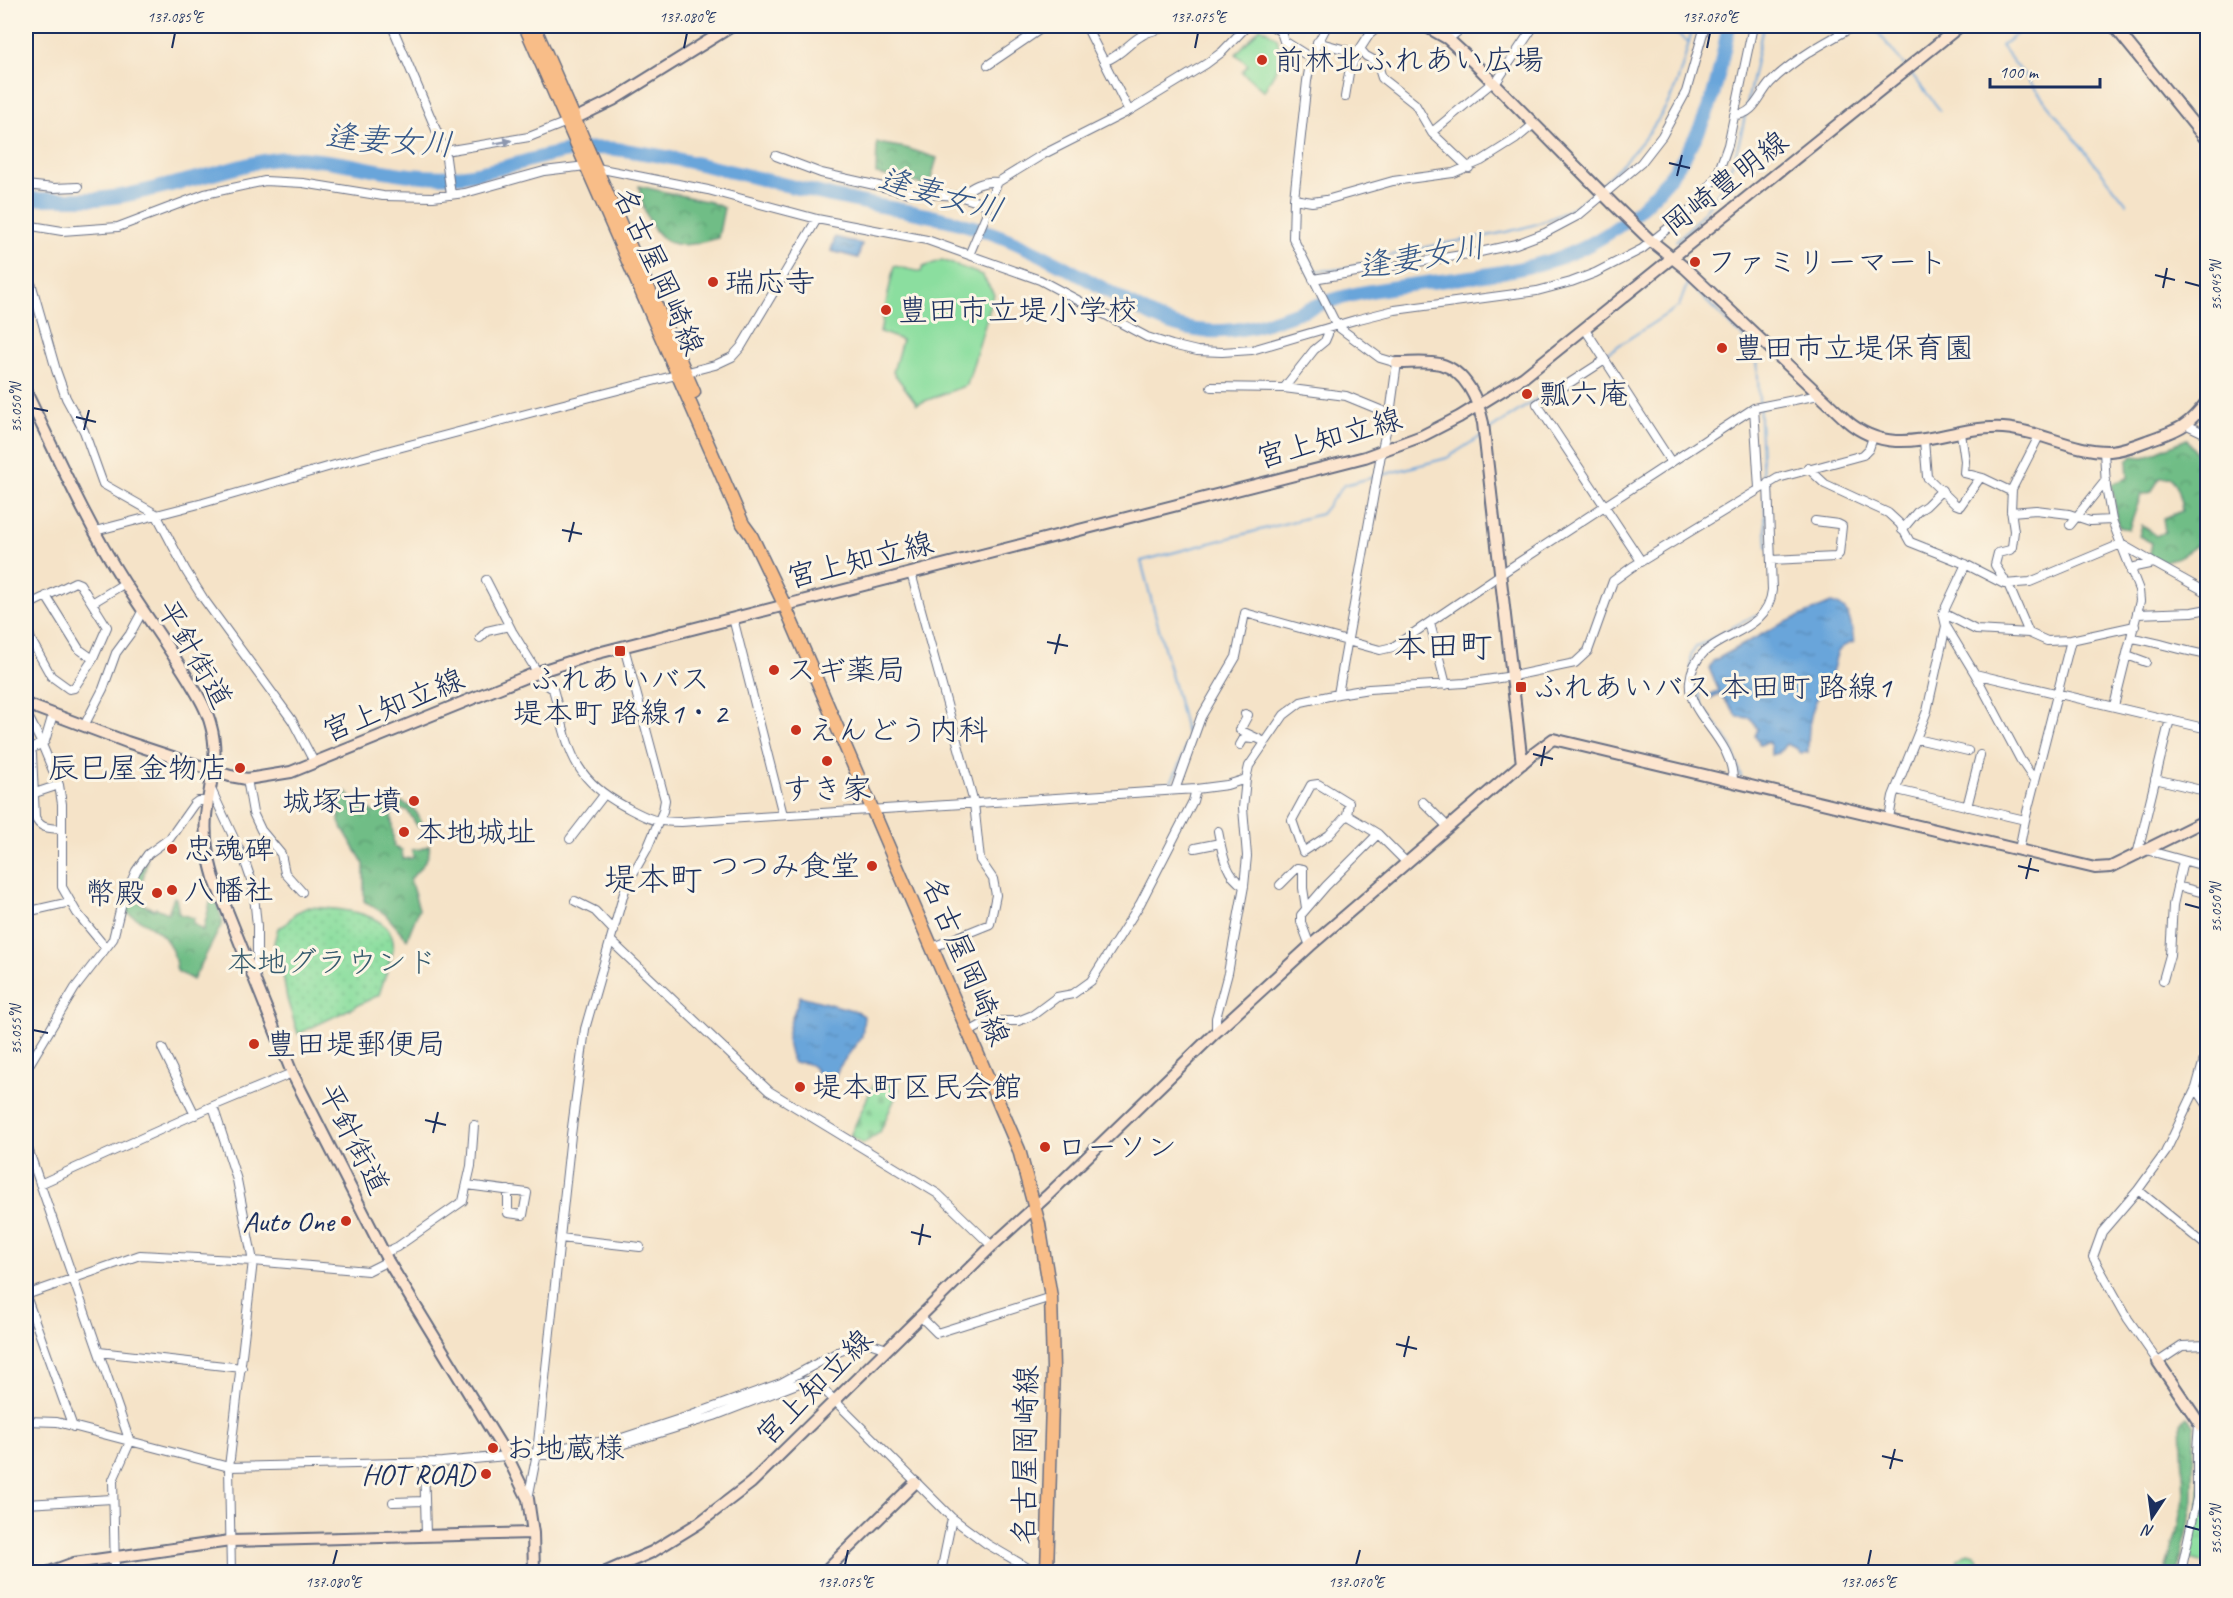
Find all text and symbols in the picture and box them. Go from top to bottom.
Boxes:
text: 137.085°E [147,8,205,27]
text: 137.080°E [659,8,717,27]
text: 137.075°E [1170,8,1228,27]
text: 137.070°E [1682,8,1740,27]
place label: 前林北ふれあい広場 [1274,41,1544,79]
scale bar [1990,51,2100,89]
marker: 前林北ふれあい広場 [1255,53,1269,67]
text: 100 m [1999,61,2040,83]
water label: 逢妻女川 [324,116,454,165]
street label: 岡崎豊明線 [1654,122,1796,244]
one-way arrow [493,137,512,146]
water label: 逢妻女川 [874,158,1008,231]
street label: 名古屋岡崎線 [605,181,713,361]
water label: 逢妻女川 [1354,225,1488,288]
place label: ファミリーマート [1707,243,1948,281]
marker: ファミリーマート [1688,255,1702,269]
text: 35.045°N [2207,258,2226,311]
place label: 瑞応寺 [725,263,815,301]
marker: 瑞応寺 [706,275,720,289]
place label: 豊田市立堤小学校 [898,291,1138,329]
marker: 豊田市立堤小学校 [879,303,893,317]
place label: 豊田市立堤保育園 [1734,329,1974,367]
marker: 豊田市立堤保育園 [1715,341,1729,355]
place label: 瓢六庵 [1539,375,1629,413]
text: 35.050°N [7,380,26,433]
marker: 瓢六庵 [1520,387,1534,401]
street label: 宮上知立線 [1252,399,1406,477]
street label: 宮上知立線 [783,523,937,597]
street label: 平針街道 [149,593,241,715]
district label: 本田町 [1394,625,1493,667]
marker: ふれあいバス 堤本町 路線1・2 [613,644,627,658]
place label: スギ薬局 [786,651,906,689]
street label: 宮上知立線 [316,659,470,751]
place label: ふれあいバス 堤本町 路線1・2 [513,660,730,732]
marker: スギ薬局 [767,663,781,677]
place label: ふれあいバス 本田町 路線1 [1533,668,1893,706]
marker: ふれあいバス 本田町 路線1 [1514,680,1528,694]
place label: えんどう内科 [808,711,989,749]
marker: えんどう内科 [789,723,803,737]
place label: 辰巳屋金物店 [48,749,228,787]
marker: すき家 [820,754,834,768]
marker: 辰巳屋金物店 [233,761,247,775]
place label: すき家 [782,770,872,808]
place label: 城塚古墳 [282,782,402,820]
marker: 城塚古墳 [407,794,421,808]
place label: 本地城址 [416,813,536,851]
marker: 本地城址 [397,825,411,839]
place label: 忠魂碑 [184,830,274,868]
marker: 忠魂碑 [165,842,179,856]
place label: つつみ食堂 [710,847,860,885]
district label: 堤本町 [604,858,703,900]
marker: つつみ食堂 [865,859,879,873]
place label: 八幡社 [184,871,274,909]
street label: 名古屋岡崎線 [913,871,1019,1051]
place label: 幣殿 [85,874,145,912]
text: 35.050°N [2207,880,2226,933]
marker: 八幡社 [165,883,179,897]
marker: 幣殿 [150,886,164,900]
park label: 本地グラウンド [227,943,437,981]
text: 35.055°N [7,1002,26,1055]
place label: 豊田堤郵便局 [266,1025,446,1063]
marker: 豊田堤郵便局 [247,1037,261,1051]
place label: 堤本町区民会館 [812,1068,1022,1106]
street label: 平針街道 [310,1077,398,1201]
marker: 堤本町区民会館 [793,1080,807,1094]
place label: ローソン [1057,1128,1177,1166]
marker: ローソン [1038,1140,1052,1154]
place label: Auto One [242,1202,336,1240]
marker: Auto One [339,1214,353,1228]
street label: 宮上知立線 [748,1321,880,1453]
street label: 名古屋岡崎線 [1004,1365,1046,1545]
place label: お地蔵様 [505,1429,625,1467]
marker: お地蔵様 [486,1441,500,1455]
place label: HOT ROAD [361,1455,477,1493]
marker: HOT ROAD [479,1467,493,1481]
north arrow [2122,1487,2182,1547]
text: 35.055°N [2207,1502,2226,1555]
text: N [2139,1519,2156,1541]
text: 137.080°E [305,1573,363,1592]
text: 137.075°E [817,1573,875,1592]
text: 137.070°E [1328,1573,1386,1592]
text: 137.065°E [1840,1573,1898,1592]

